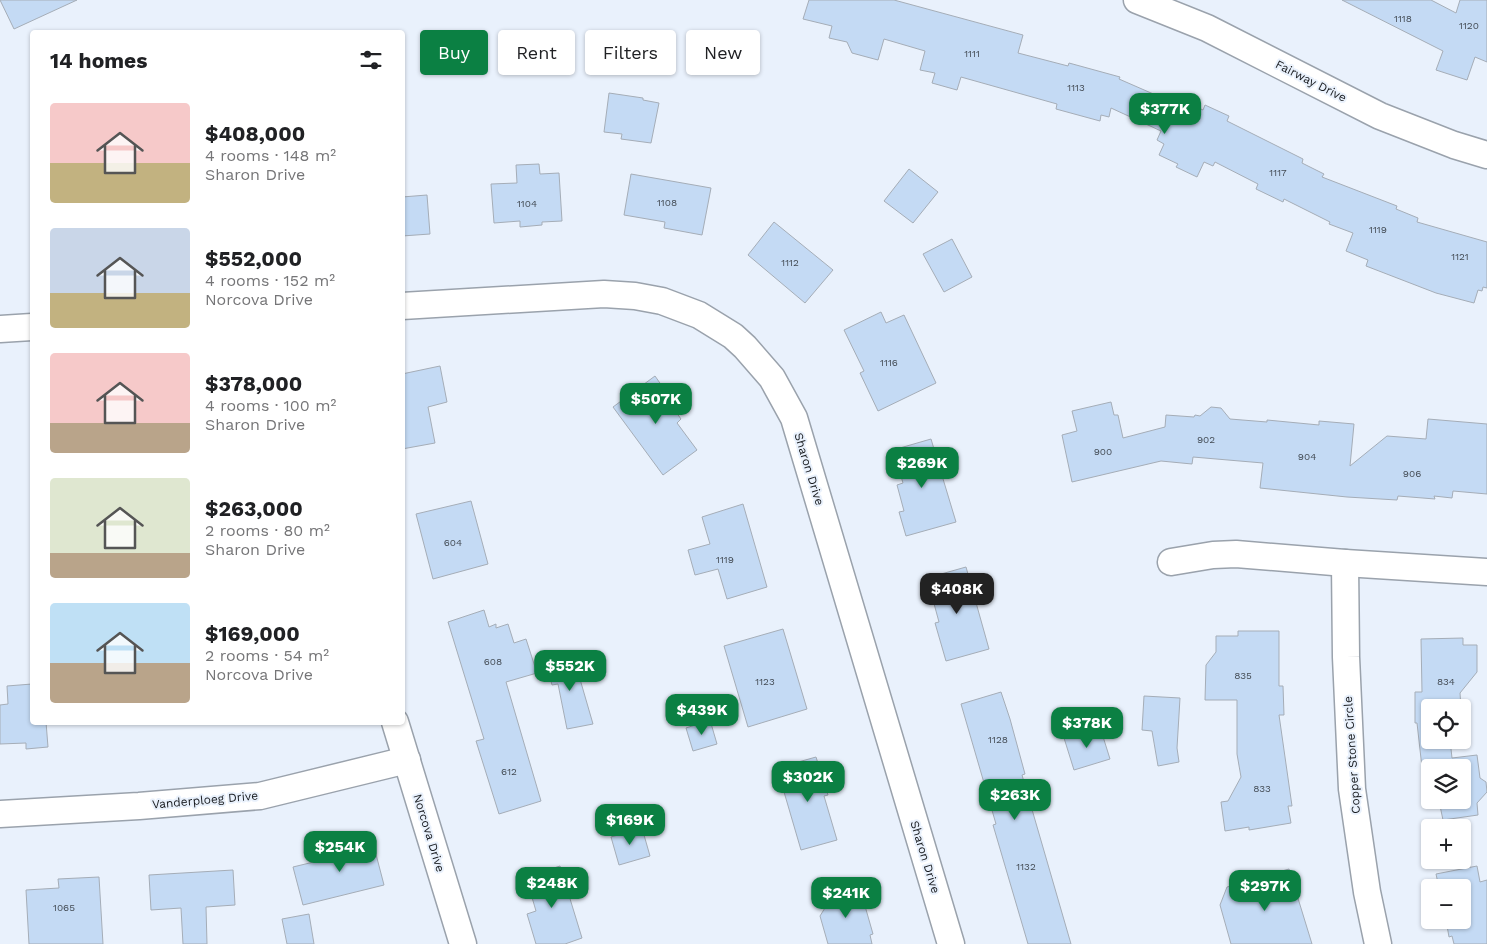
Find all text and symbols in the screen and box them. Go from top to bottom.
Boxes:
house number: 1118 [1394,13,1412,24]
house number: 1120 [1459,20,1479,31]
chip: Buy [420,30,488,75]
chip: Rent [498,30,575,75]
chip: Filters [585,30,676,75]
chip: New [686,30,760,75]
icon: filters [357,46,385,74]
text: 14 homes [50,48,147,73]
house number: 1111 [964,48,980,59]
street label: Fairway Drive [1273,57,1349,105]
house number: 1113 [1067,82,1085,93]
pin: $377K [1130,92,1200,135]
text: $377K [1140,99,1190,118]
text: $408,000 [205,121,305,146]
icon: home [90,123,150,183]
text: 4 rooms · 148 m² [205,146,336,165]
text: Sharon Drive [205,165,305,184]
house number: 1117 [1269,167,1287,178]
house number: 1108 [657,197,677,208]
house number: 1104 [517,198,537,209]
house number: 1119 [1369,224,1387,235]
text: $552,000 [205,246,302,271]
icon: home [90,248,150,308]
house number: 1121 [1451,251,1469,262]
house number: 1112 [781,257,799,268]
text: 4 rooms · 152 m² [205,271,335,290]
text: Norcova Drive [205,290,313,309]
house number: 1116 [880,357,898,368]
text: $378,000 [205,371,302,396]
icon: home [90,373,150,433]
pin: $507K [621,382,691,425]
text: $507K [631,389,681,408]
text: 4 rooms · 100 m² [205,396,336,415]
text: Sharon Drive [205,415,305,434]
street label: Sharon Drive [791,431,827,507]
house number: 902 [1197,434,1215,445]
pin: $269K [887,446,957,489]
house number: 900 [1094,446,1112,457]
house number: 904 [1298,451,1316,462]
text: $269K [897,453,947,472]
house number: 906 [1403,468,1421,479]
text: $263,000 [205,496,303,521]
icon: home [90,498,150,558]
text: 2 rooms · 80 m² [205,521,330,540]
house number: 604 [444,537,462,548]
text: Sharon Drive [205,540,305,559]
house number: 1119 [716,554,734,565]
pin: $408K [922,572,992,615]
text: $408K [931,579,983,598]
text: $169,000 [205,621,300,646]
icon: home [90,623,150,683]
text: 2 rooms · 54 m² [205,646,329,665]
pin: $552K [535,650,605,692]
house number: 608 [484,656,502,667]
text: $552K [545,656,595,675]
text: Norcova Drive [205,665,313,684]
house number: 835 [1234,670,1252,681]
house number: 1123 [755,676,775,687]
house number: 834 [1437,676,1455,687]
pin: $439K [667,694,737,736]
street label: Copper Stone Circle [1341,696,1363,814]
map controls [1421,699,1471,929]
button: locate [1421,699,1471,749]
text: $439K [676,700,728,719]
pin: $378K [1052,706,1122,749]
text: $378K [1062,713,1112,732]
house number: 1128 [988,734,1008,745]
button: layers [1421,759,1471,809]
pin: $302K [773,760,843,803]
house number: 612 [501,766,517,777]
text: $302K [783,767,833,786]
pin: $263K [980,778,1050,821]
house number: 833 [1253,783,1271,794]
text: $263K [990,785,1040,804]
street label: Vanderploeg Drive [151,788,259,812]
street label: Norcova Drive [410,792,448,874]
pin: $169K [595,804,665,846]
text: $169K [606,810,654,829]
street label: Sharon Drive [907,819,943,895]
button: + [1421,819,1471,869]
pin: $254K [305,830,375,873]
text: $254K [315,837,365,856]
house number: 1132 [1016,861,1036,872]
pin: $248K [517,866,587,909]
pin: $297K [1230,870,1300,912]
text: $248K [526,873,578,892]
pin: $241K [811,876,881,919]
text: $297K [1240,876,1290,895]
button: − [1421,879,1471,929]
text: $241K [822,883,870,902]
house number: 1065 [53,902,75,913]

